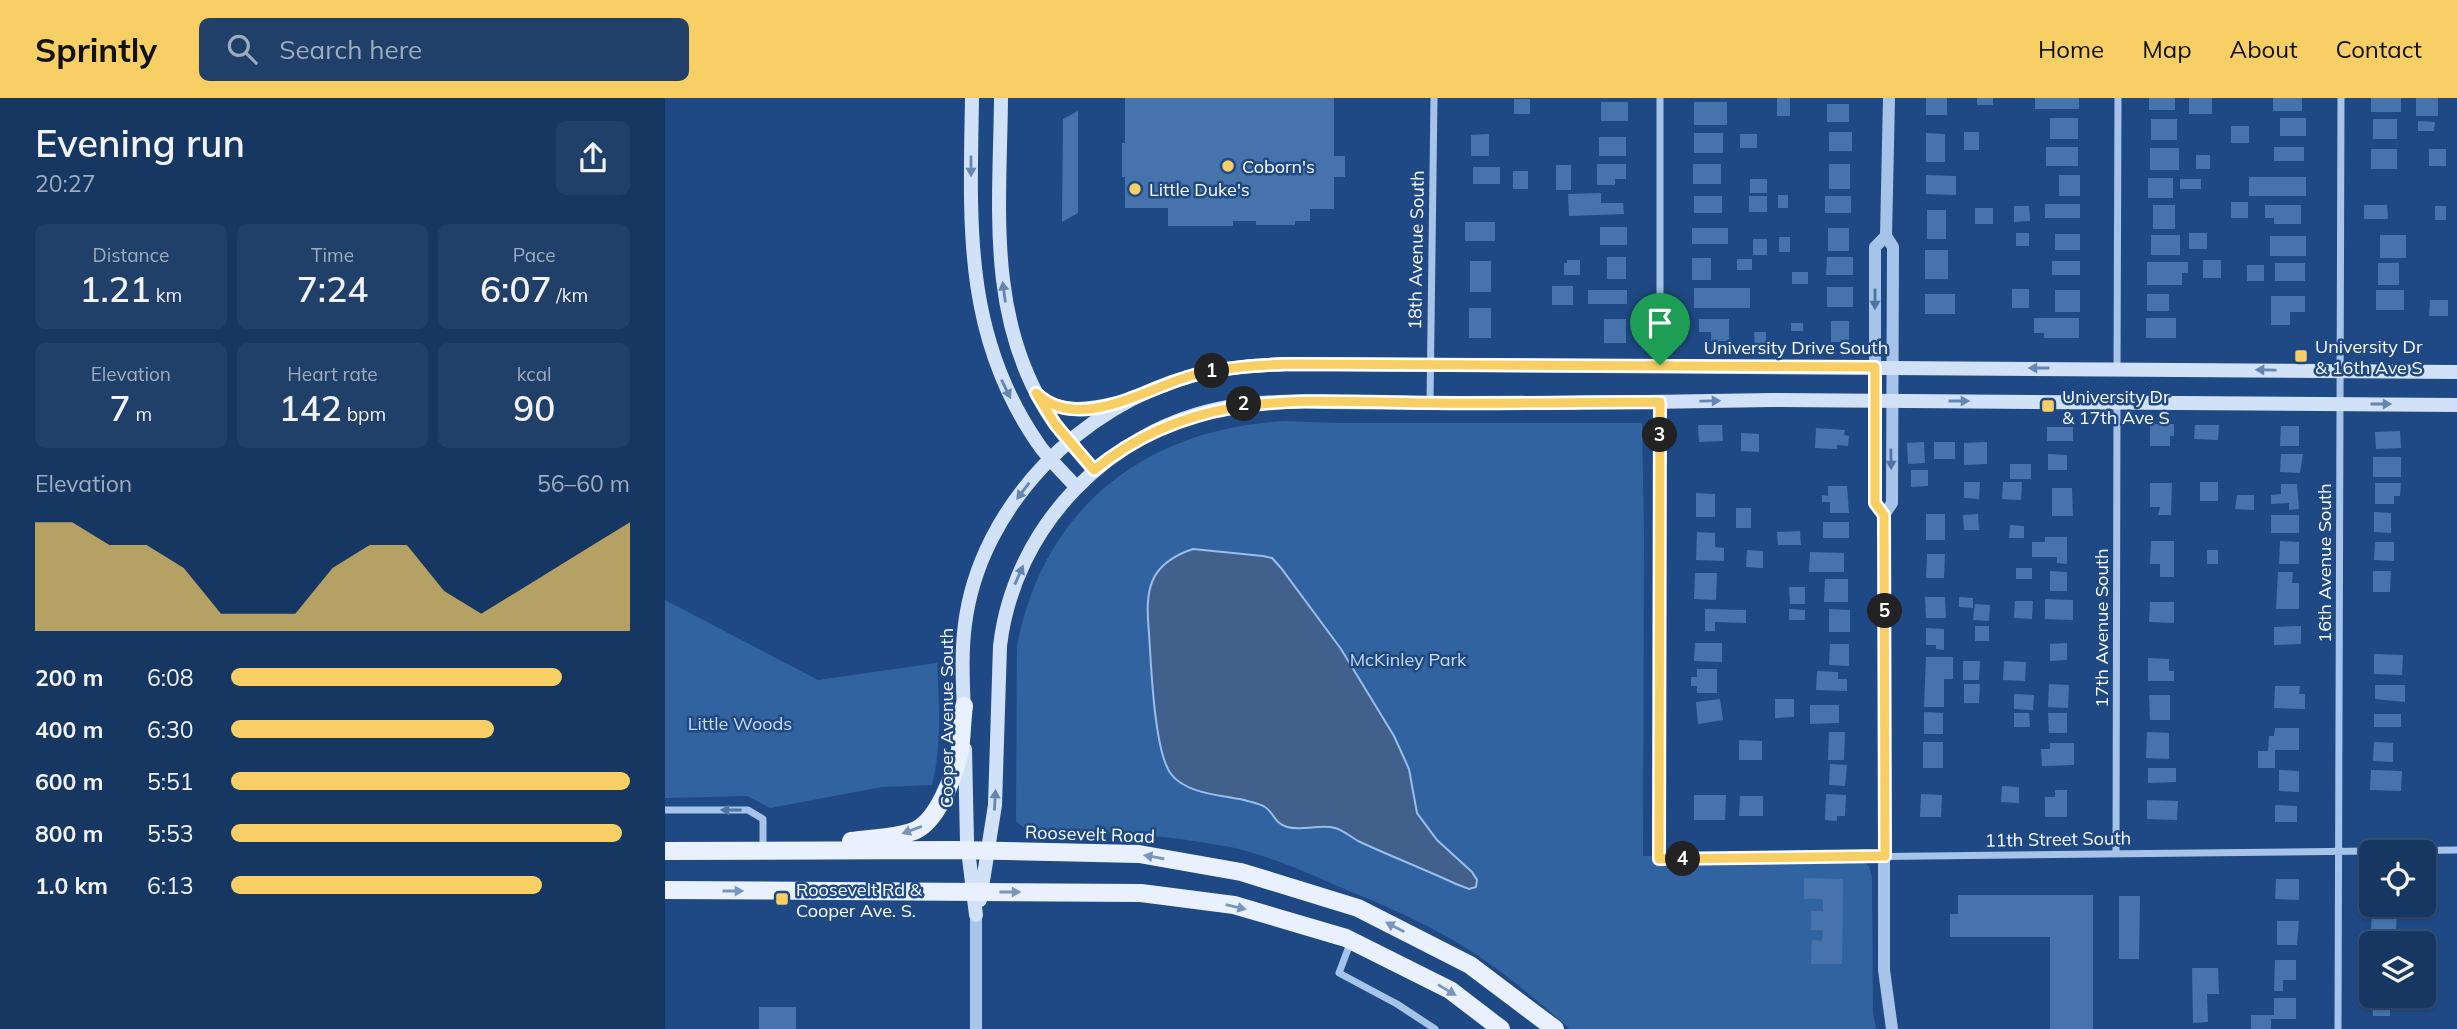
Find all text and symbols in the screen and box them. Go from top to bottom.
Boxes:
search box [199,18,689,81]
text: Sprintly [35,29,157,70]
icon: search [223,30,261,68]
text: Search here [279,33,422,66]
text: Home [2038,34,2104,64]
text: Map [2142,34,2192,64]
text: About [2230,34,2298,64]
text: Contact [2336,34,2422,64]
text: Evening run [35,119,245,167]
button: share [556,121,630,195]
one-way arrow [965,155,977,177]
place label: Coborn's [1242,155,1315,178]
marker: Coborn's [1220,158,1236,174]
text: 20:27 [35,169,95,198]
street label: 18th Avenue South [1403,170,1429,330]
place label: Little Duke's [1149,178,1250,201]
marker: Little Duke's [1127,181,1143,197]
text: Distance [92,243,169,267]
text: Time [311,243,354,267]
text: Pace [513,243,556,267]
text: 1.21 [79,267,151,311]
text: 7:24 [297,267,368,311]
text: 6:07 [480,267,551,311]
one-way arrow [998,280,1009,302]
text: km [151,283,182,307]
text: /km [551,283,588,307]
one-way arrow [1869,288,1881,310]
pin [1630,293,1690,365]
icon: arrive [1641,304,1679,342]
place label: University Dr & 16th Ave S [2315,335,2423,379]
street label: University Drive South [1704,336,1888,359]
marker: University Dr & 16th Ave S [2293,348,2309,364]
pin: 1 [1195,354,1229,388]
text: 1 [1206,358,1217,382]
text: Elevation [91,362,171,386]
text: Heart rate [287,362,378,386]
text: kcal [517,362,552,386]
one-way arrow [2028,362,2050,374]
one-way arrow [2255,364,2277,376]
one-way arrow [1001,379,1012,399]
place label: University Dr & 17th Ave S [2062,385,2170,429]
text: 7 [109,386,131,430]
text: 142 [279,386,342,430]
text: 90 [513,386,555,430]
pin: 2 [1227,386,1261,422]
text: 2 [1238,391,1249,415]
one-way arrow [1948,395,1970,407]
one-way arrow [1699,396,1721,407]
marker: University Dr & 17th Ave S [2040,398,2056,414]
one-way arrow [2371,398,2393,410]
text: m [131,402,152,426]
text: bpm [342,402,386,426]
pin: 3 [1643,418,1677,452]
text: 3 [1654,422,1665,446]
one-way arrow [1885,448,1897,470]
text: Elevation [35,469,132,498]
text: 56–60 m [537,469,630,498]
one-way arrow [1016,481,1031,499]
street label: 16th Avenue South [2313,483,2336,643]
street label: 17th Avenue South [2090,548,2113,708]
one-way arrow [1014,565,1025,586]
pin: 5 [1867,594,1903,628]
text: 5 [1879,598,1890,622]
street label: Cooper Avenue South [935,628,958,808]
park label: McKinley Park [1350,648,1467,671]
text: 200 m [35,663,103,692]
text: 6:08 [147,663,194,692]
park label: Little Woods [688,712,792,735]
text: 400 m [35,715,103,744]
text: 6:30 [147,715,194,744]
text: 600 m [35,767,103,796]
text: 5:51 [147,767,194,796]
one-way arrow [990,789,1001,811]
one-way arrow [720,804,742,816]
text: 800 m [35,819,103,848]
text: 5:53 [147,819,194,848]
street label: Roosevelt Road [1025,820,1155,848]
one-way arrow [901,825,922,836]
street label: 11th Street South [1985,826,2131,852]
map controls [2359,840,2436,1008]
button: locate [2359,840,2436,917]
pin: 4 [1665,842,1701,876]
text: 4 [1677,846,1688,870]
one-way arrow [1143,851,1165,862]
text: 1.0 km [35,871,108,900]
text: 6:13 [147,871,194,900]
place label: Roosevelt Rd & Cooper Ave. S. [796,878,923,922]
one-way arrow [722,885,744,897]
one-way arrow [999,886,1021,898]
marker: Roosevelt Rd & Cooper Ave. S. [774,891,790,907]
one-way arrow [1225,901,1247,912]
one-way arrow [1385,921,1405,933]
button: layers [2359,931,2436,1008]
one-way arrow [1437,983,1456,996]

